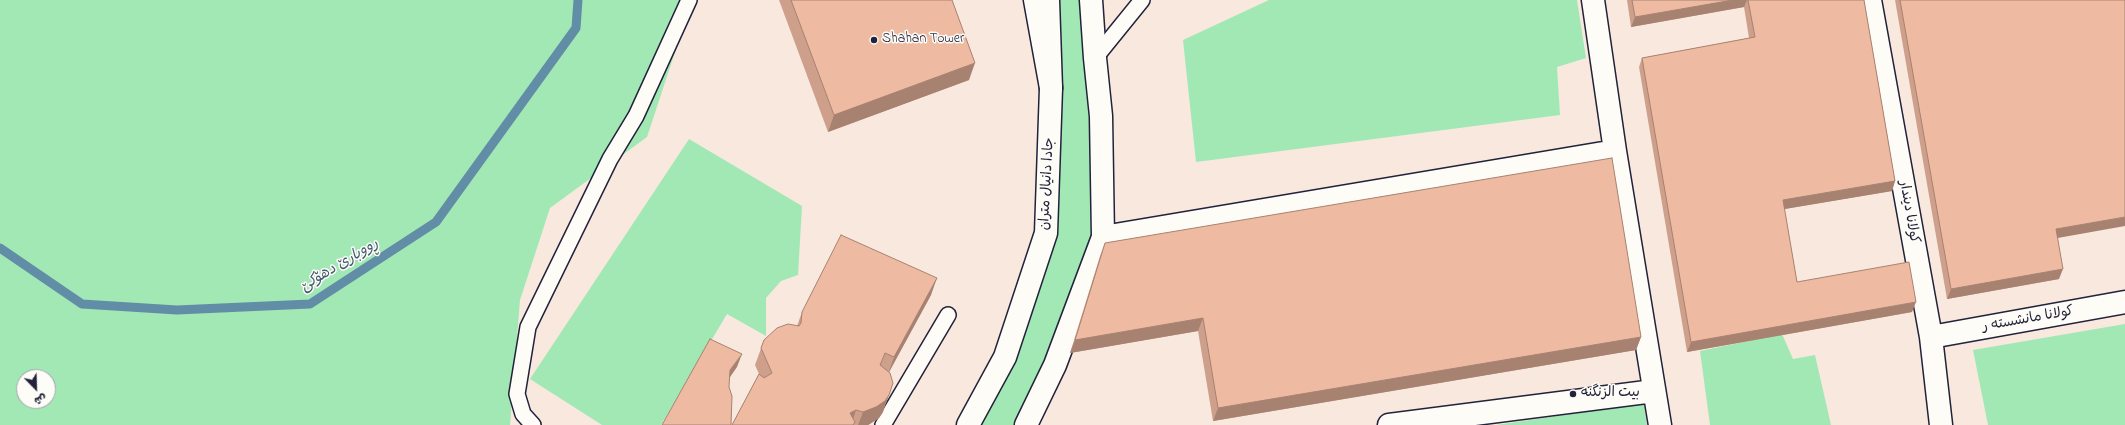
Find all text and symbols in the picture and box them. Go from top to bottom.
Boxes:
place label: Shahan Tower [882,32,964,48]
marker: Shahan Tower [869,35,879,45]
street label: جادا دانيال متران [1037,137,1059,231]
street label: كولانا ديندار [1894,179,1922,245]
water label: ڕووبارێ دهۆكێ [298,236,382,296]
street label: كولانا مانشسته ر [1981,304,2075,336]
north arrow [16,369,56,409]
place label: بيت الزنگنه [1581,386,1640,402]
text: ش [32,389,49,409]
marker: بيت الزنگنه [1568,389,1578,399]

